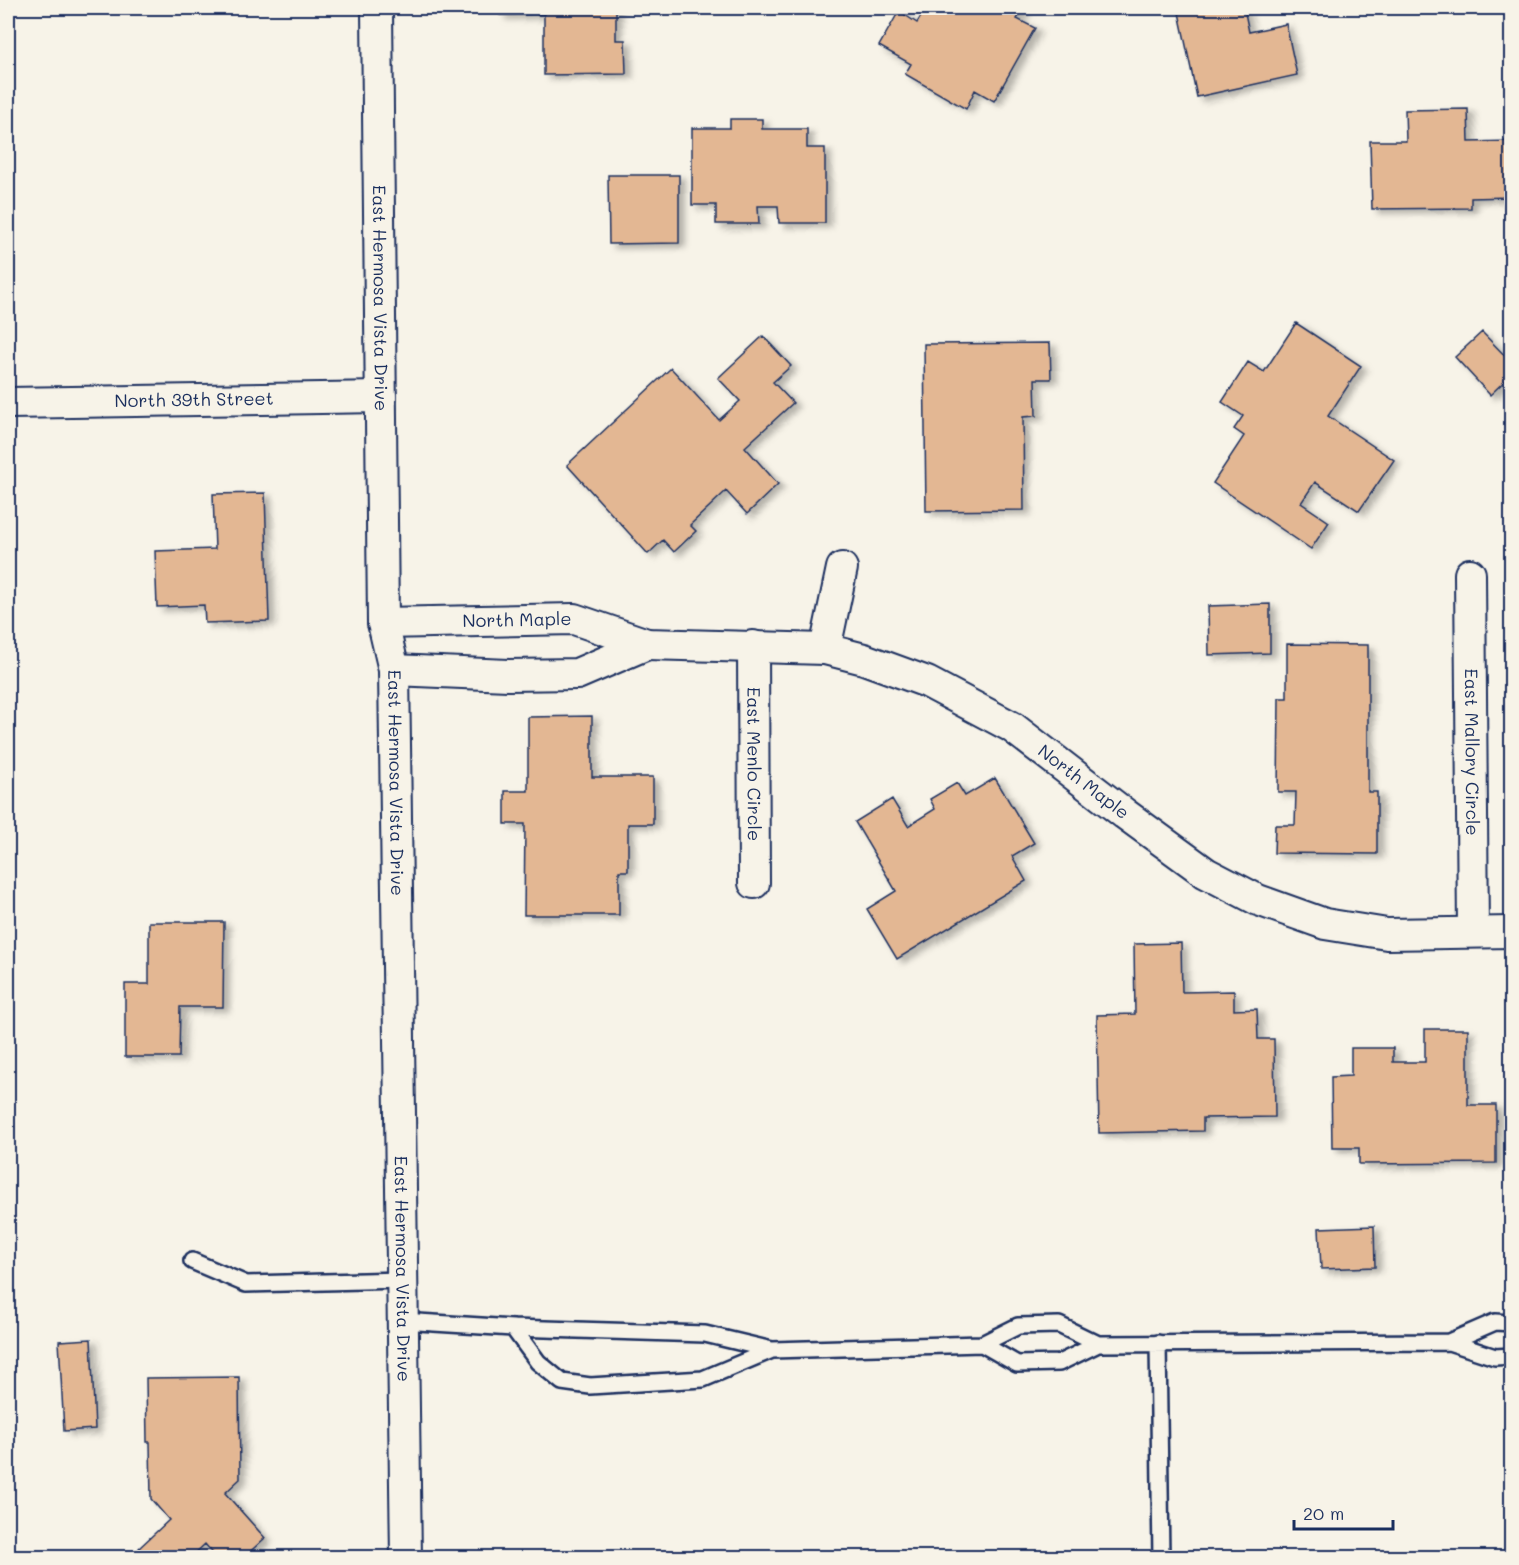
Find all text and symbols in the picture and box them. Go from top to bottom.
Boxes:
street label: East Hermosa Vista Drive [368,185,394,411]
street label: North 39th Street [114,386,274,412]
street label: North Maple [462,606,572,632]
street label: East Mallory Circle [1460,668,1485,836]
street label: East Hermosa Vista Drive [383,669,410,896]
street label: East Menlo Circle [742,687,767,841]
street label: North Maple [1033,738,1135,824]
street label: East Hermosa Vista Drive [390,1155,417,1382]
scale bar [1294,1493,1393,1531]
text: 20 m [1303,1501,1344,1525]

